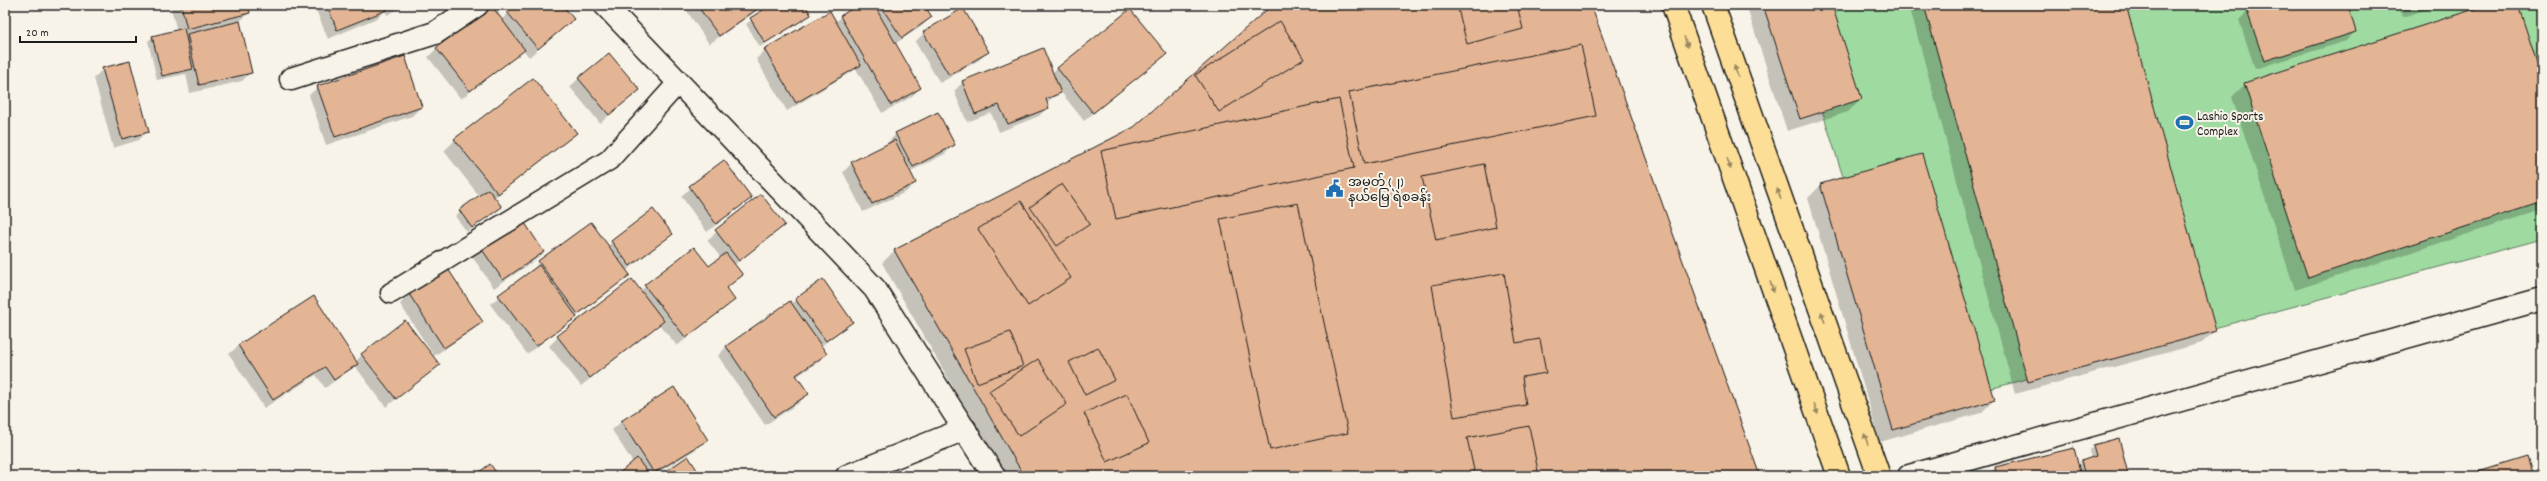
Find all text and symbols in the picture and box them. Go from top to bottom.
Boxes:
scale bar [20,18,136,44]
text: 20 m [26,25,49,42]
one-way arrow [1683,36,1689,48]
one-way arrow [1733,65,1739,77]
place label: Lashio Sports Complex [2197,108,2264,142]
sports icon: Lashio Sports Complex [2174,112,2194,132]
one-way arrow [1726,159,1732,171]
place label: အမှတ် (၂) နယ်မြေ ရဲစခန်း [1348,173,1431,208]
public building icon: အမှတ် (၂) နယ်မြေ ရဲစခန်း [1325,178,1345,198]
one-way arrow [1776,188,1782,200]
one-way arrow [1770,281,1776,293]
one-way arrow [1819,310,1825,322]
one-way arrow [1813,404,1819,416]
one-way arrow [1862,433,1868,445]

